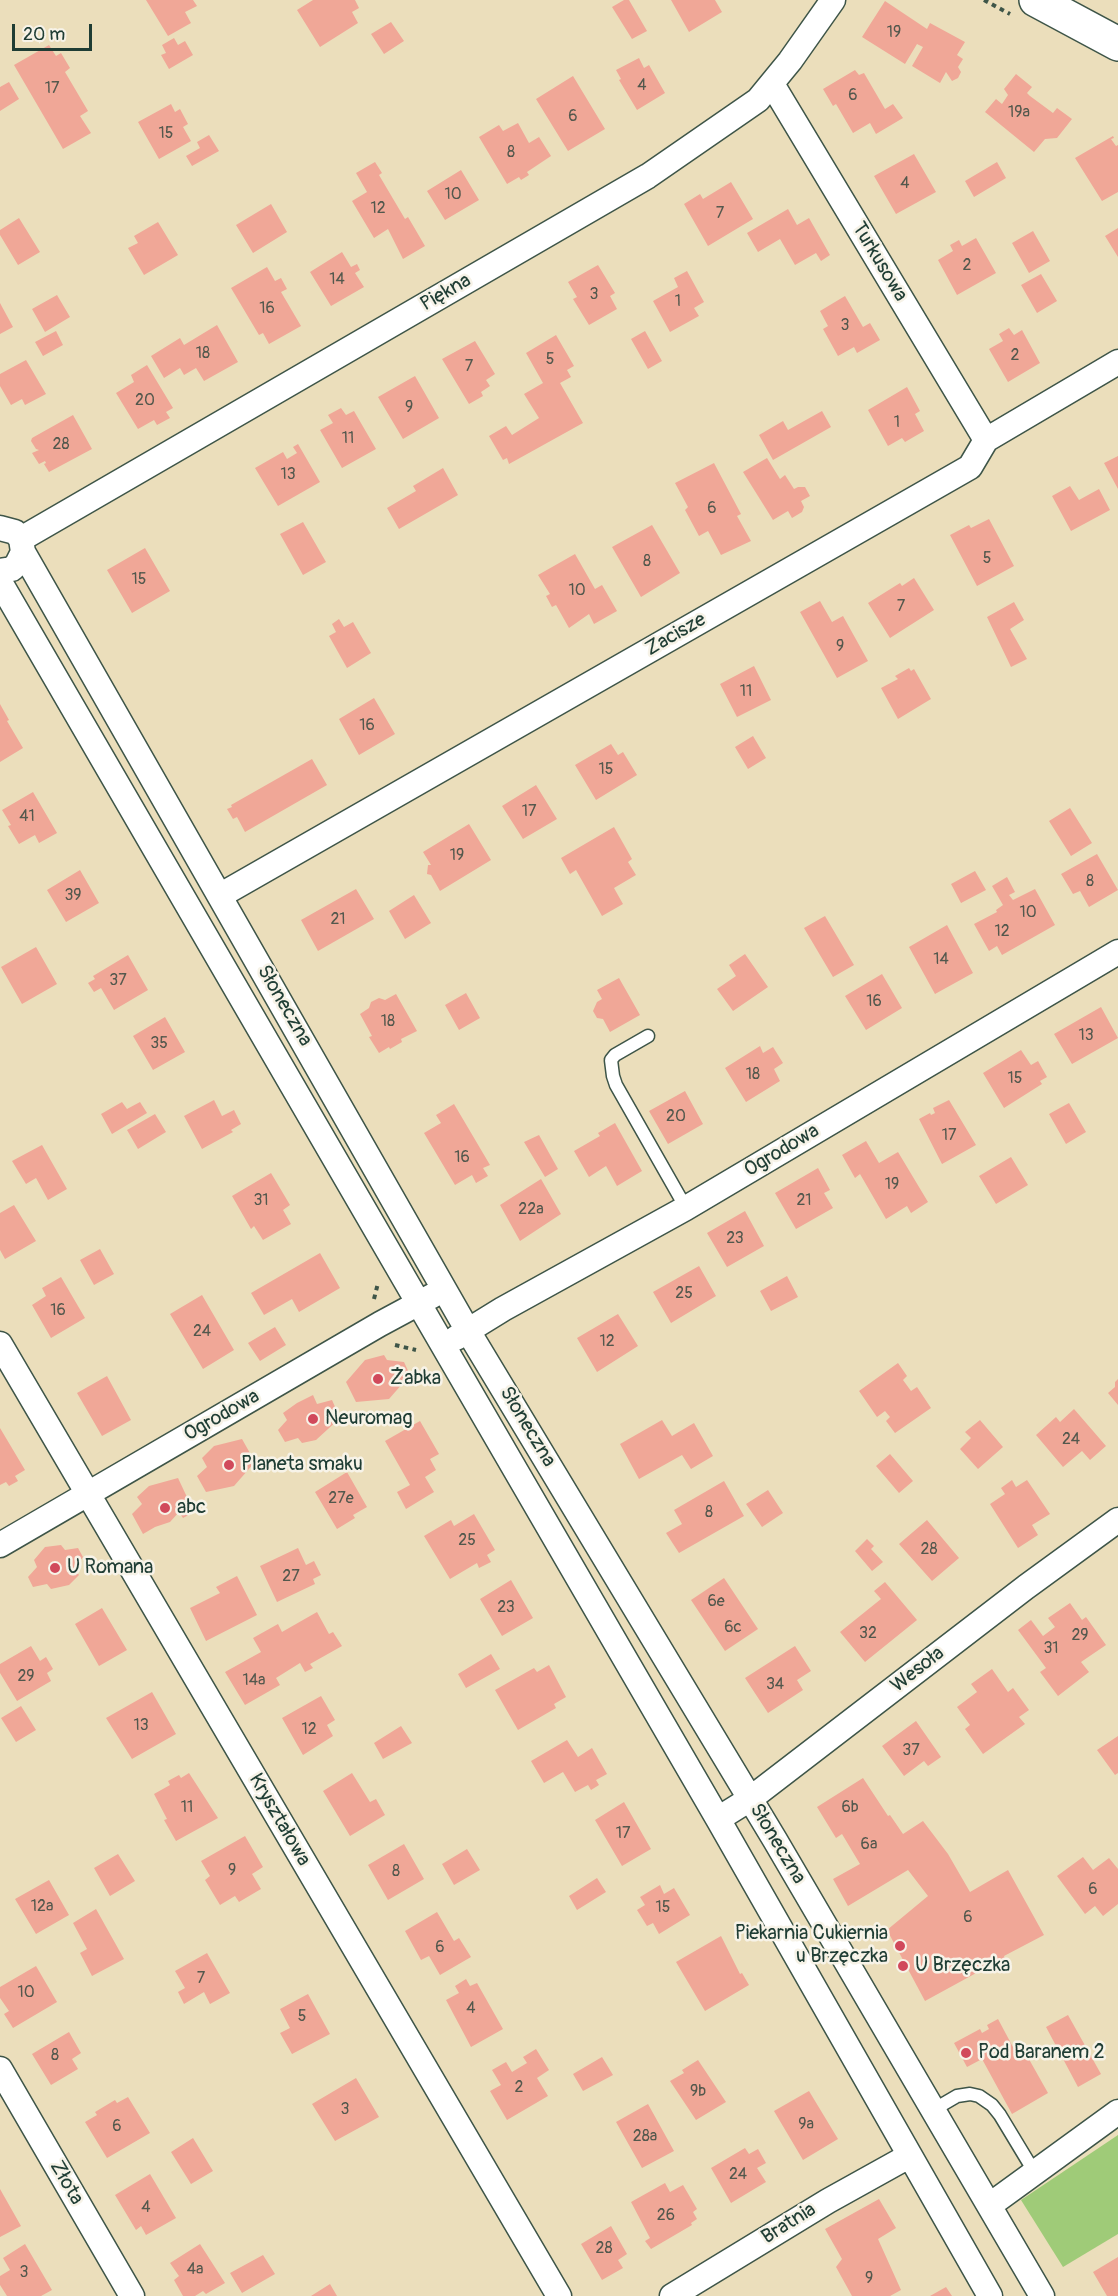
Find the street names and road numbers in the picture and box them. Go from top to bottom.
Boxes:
street label: Turkusowa [846,218,912,306]
street label: Piękna [417,269,475,317]
street label: Zacisze [641,608,711,662]
street label: Słoneczna [251,961,317,1051]
street label: Ogrodowa [740,1119,824,1183]
street label: Słoneczna [494,1382,560,1472]
street label: Ogrodowa [180,1385,264,1447]
street label: Wesoła [887,1642,949,1698]
street label: Kryształowa [243,1770,315,1870]
street label: Słoneczna [744,1799,810,1889]
street label: Złota [44,2157,88,2209]
street label: Bratnia [757,2198,821,2250]

